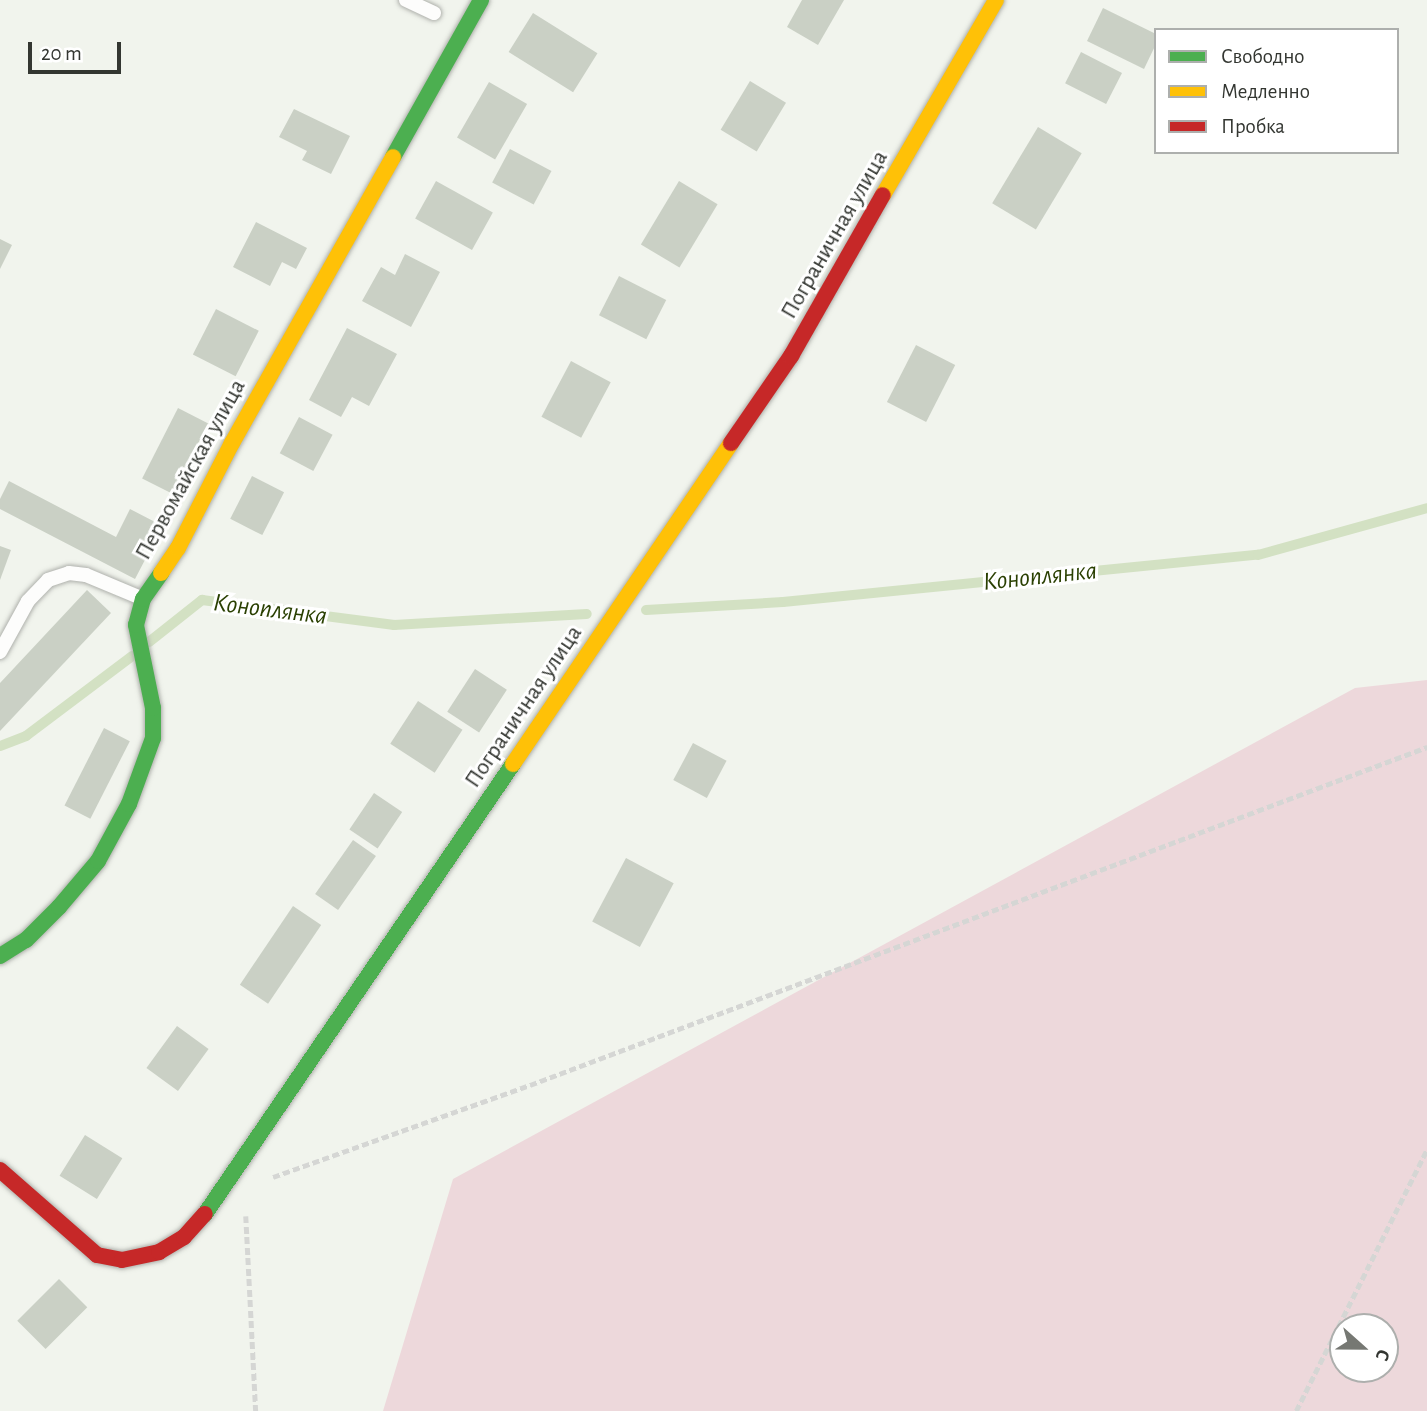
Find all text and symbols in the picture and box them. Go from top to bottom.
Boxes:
scale bar [32,28,124,72]
legend [1154,28,1399,154]
text: 20 m [41,43,82,64]
text: Свободно [1221,46,1305,67]
text: Медленно [1221,81,1310,102]
text: Пробка [1221,116,1285,137]
street label: Пограничная улица [775,146,895,324]
street label: Первомайская улица [129,375,253,565]
water label: Коноплянка [982,556,1098,598]
water label: Коноплянка [211,588,329,632]
street label: Пограничная улица [459,620,589,794]
north arrow [1329,1313,1399,1383]
text: С [1371,1347,1393,1363]

